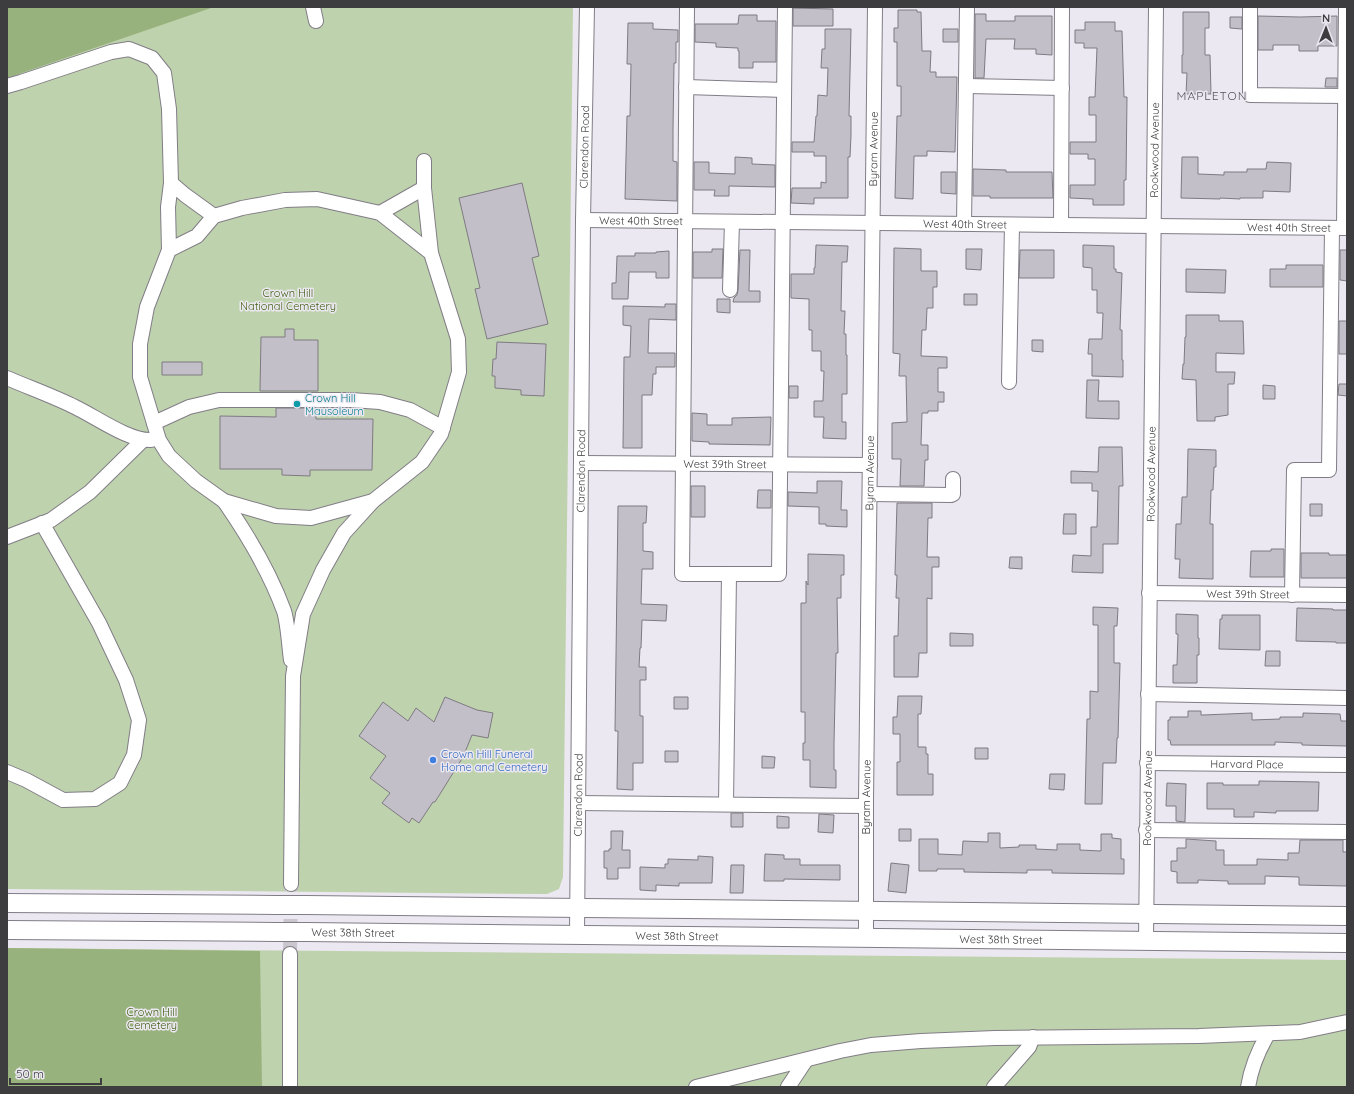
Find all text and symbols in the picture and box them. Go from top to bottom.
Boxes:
north arrow [1306,8,1346,48]
text: N [1322,11,1330,25]
district label: MAPLETON [1177,88,1247,103]
street label: Rookwood Avenue [1147,102,1162,198]
street label: Clarendon Road [577,105,592,189]
street label: Byram Avenue [866,112,881,187]
street label: West 40th Street [599,213,683,228]
street label: West 40th Street [923,217,1007,231]
street label: West 40th Street [1247,220,1331,235]
park label: Crown Hill National Cemetery [240,286,336,313]
place label: Crown Hill Mausoleum [305,391,364,418]
marker: Crown Hill Mausoleum [292,399,302,409]
street label: Rookwood Avenue [1143,426,1159,522]
street label: Clarendon Road [574,429,588,513]
street label: Byram Avenue [862,435,877,511]
street label: West 39th Street [683,457,767,471]
street label: West 39th Street [1206,587,1290,601]
place label: Crown Hill Funeral Home and Cemetery [441,747,548,774]
street label: Rookwood Avenue [1140,750,1155,846]
street label: Clarendon Road [571,753,586,837]
marker: Crown Hill Funeral Home and Cemetery [428,755,438,765]
street label: Harvard Place [1210,757,1284,771]
street label: Byram Avenue [859,759,873,834]
street label: West 38th Street [311,925,395,940]
street label: West 38th Street [635,928,719,943]
street label: West 38th Street [959,932,1043,947]
park label: Crown Hill Cemetery [127,1005,177,1032]
scale bar [10,1060,101,1086]
text: 50 m [16,1066,44,1081]

